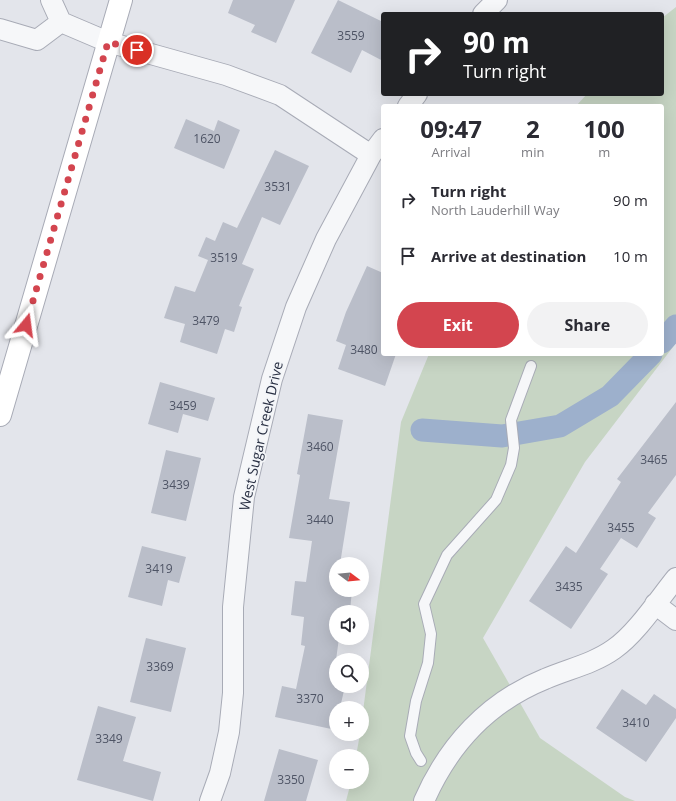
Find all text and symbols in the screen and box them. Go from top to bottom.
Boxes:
text: 90 m [463,23,530,61]
house number: 3559 [337,27,365,44]
icon: right [397,28,449,80]
pin [120,33,154,67]
icon: arrive [126,39,148,61]
text: Turn right [463,59,546,83]
text: 09:47 [420,112,482,145]
text: 2 [526,112,540,145]
text: 100 [584,112,625,145]
house number: 1620 [193,130,221,147]
text: Arrival [431,143,471,161]
text: min [521,143,544,161]
text: m [598,143,610,161]
house number: 3531 [264,178,292,195]
text: Turn right [431,181,506,201]
icon: right [397,189,419,211]
text: 90 m [613,190,648,210]
text: North Lauderhill Way [431,201,559,219]
icon: arrive [397,245,419,267]
text: Arrive at destination [431,246,586,266]
text: 10 m [613,246,648,266]
house number: 3519 [210,249,238,266]
button: Exit [397,302,519,348]
button: Share [527,302,648,348]
position arrow [5,304,47,346]
house number: 3479 [192,312,220,329]
house number: 3480 [350,341,378,358]
street label: West Sugar Creek Drive [234,359,287,512]
house number: 3459 [169,397,197,414]
house number: 3460 [306,438,334,455]
house number: 3465 [640,451,668,468]
house number: 3439 [162,476,190,493]
house number: 3440 [306,511,334,528]
house number: 3455 [607,519,635,536]
north arrow [329,557,369,597]
map controls [329,557,369,789]
house number: 3419 [145,560,173,577]
house number: 3435 [555,578,583,595]
button: sound [329,605,369,645]
button: search [329,653,369,693]
house number: 3369 [146,658,174,675]
house number: 3370 [296,690,324,707]
button: + [329,701,369,741]
house number: 3410 [622,714,650,731]
house number: 3349 [95,730,123,747]
button: − [329,749,369,789]
house number: 3350 [277,771,305,788]

